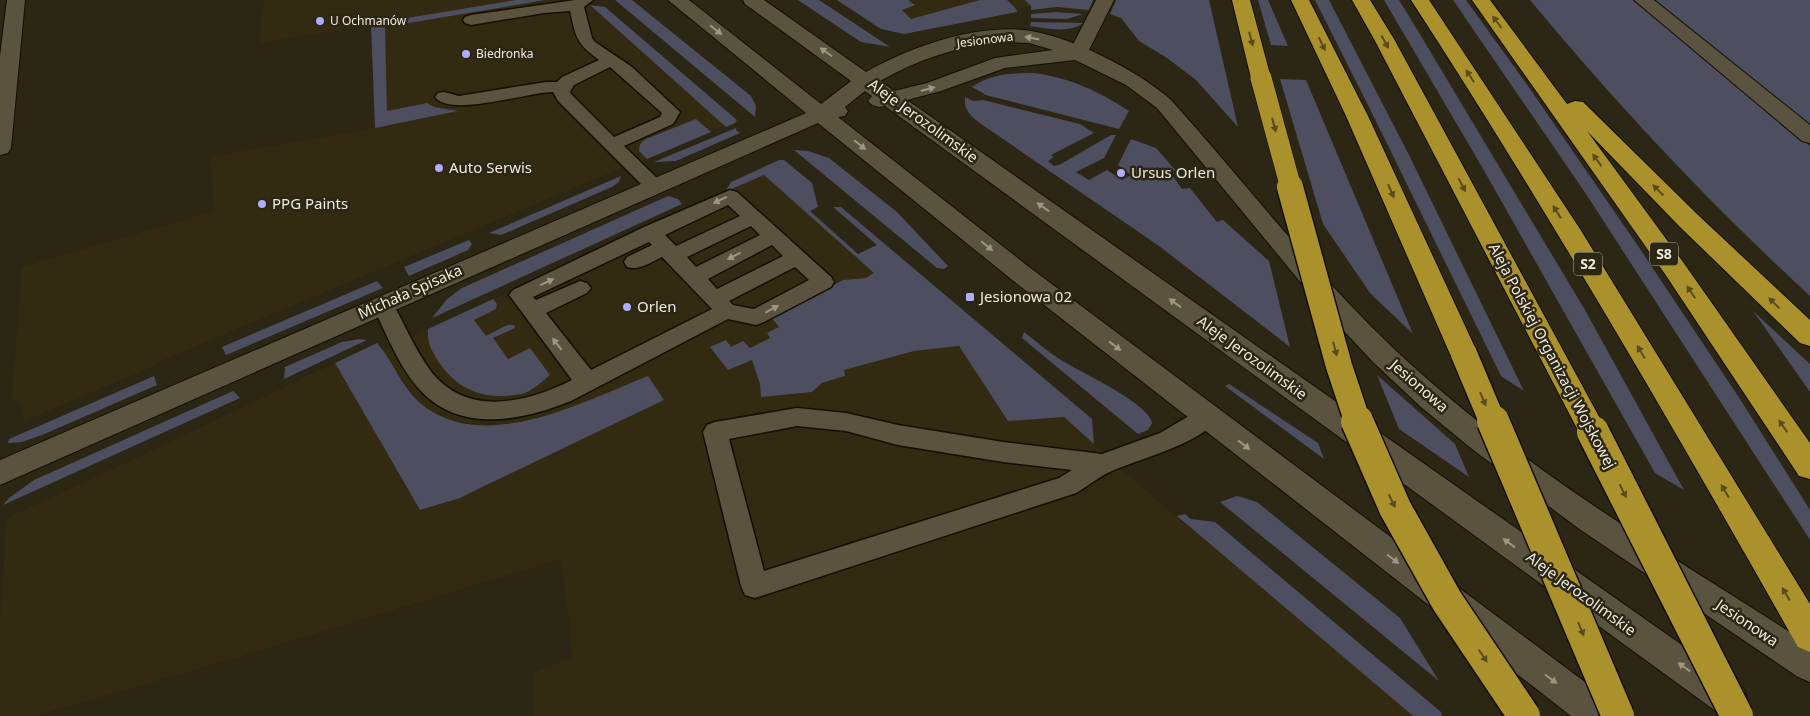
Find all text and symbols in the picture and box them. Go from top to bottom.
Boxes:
place label: U Ochmanów [330,12,407,29]
marker: U Ochmanów [314,15,326,27]
one-way arrow [1492,15,1502,29]
one-way arrow [709,25,722,36]
street label: Jesionowa [955,28,1014,52]
one-way arrow [1247,31,1255,46]
one-way arrow [1024,34,1039,42]
one-way arrow [1381,35,1389,49]
one-way arrow [1318,36,1326,51]
place label: Biedronka [476,45,534,62]
one-way arrow [820,47,833,57]
marker: Biedronka [460,48,472,60]
one-way arrow [1465,69,1474,82]
street label: Aleje Jerozolimskie [865,74,982,167]
one-way arrow [921,84,936,92]
one-way arrow [1270,117,1278,132]
one-way arrow [853,139,866,150]
one-way arrow [1592,153,1602,167]
place label: Auto Serwis [449,157,532,177]
marker: Auto Serwis [433,162,445,174]
place label: Ursus Orlen [1131,162,1215,182]
marker: Ursus Orlen [1115,167,1127,179]
one-way arrow [1458,178,1466,193]
one-way arrow [1387,184,1395,198]
one-way arrow [1652,184,1664,196]
place label: PPG Paints [272,193,348,213]
one-way arrow [713,197,727,205]
marker: PPG Paints [256,198,268,210]
one-way arrow [1036,202,1050,212]
one-way arrow [1552,206,1562,219]
street label: Aleja Polskiej Organizacji Wojskowej [1485,239,1621,472]
one-way arrow [980,241,993,252]
road number: S8 [1650,242,1678,266]
one-way arrow [727,252,741,260]
road number: S2 [1574,252,1602,276]
street label: Michała Spisaka [354,259,465,323]
one-way arrow [540,278,554,286]
one-way arrow [1686,285,1696,299]
place label: Jesionowa 02 [978,286,1072,306]
marker: Jesionowa 02 [964,291,976,303]
place label: Orlen [637,296,677,316]
one-way arrow [1769,297,1781,309]
one-way arrow [1168,298,1181,308]
marker: Orlen [621,301,633,313]
one-way arrow [765,305,779,313]
street label: Aleje Jerozolimskie [1194,311,1311,404]
one-way arrow [552,338,563,351]
one-way arrow [1108,341,1121,352]
one-way arrow [1331,342,1339,357]
one-way arrow [1636,345,1645,358]
street label: Jesionowa [1385,353,1453,416]
one-way arrow [1480,392,1488,406]
one-way arrow [1778,419,1787,433]
one-way arrow [1237,440,1250,451]
one-way arrow [1619,484,1627,499]
one-way arrow [1720,484,1729,497]
one-way arrow [1388,494,1396,508]
one-way arrow [1503,537,1516,548]
street label: Aleje Jerozolimskie [1523,547,1640,640]
one-way arrow [1386,554,1399,565]
one-way arrow [1781,587,1790,601]
street label: Jesionowa [1711,593,1783,650]
one-way arrow [1577,622,1585,636]
one-way arrow [1478,649,1488,662]
one-way arrow [1677,662,1691,672]
one-way arrow [1544,674,1558,684]

